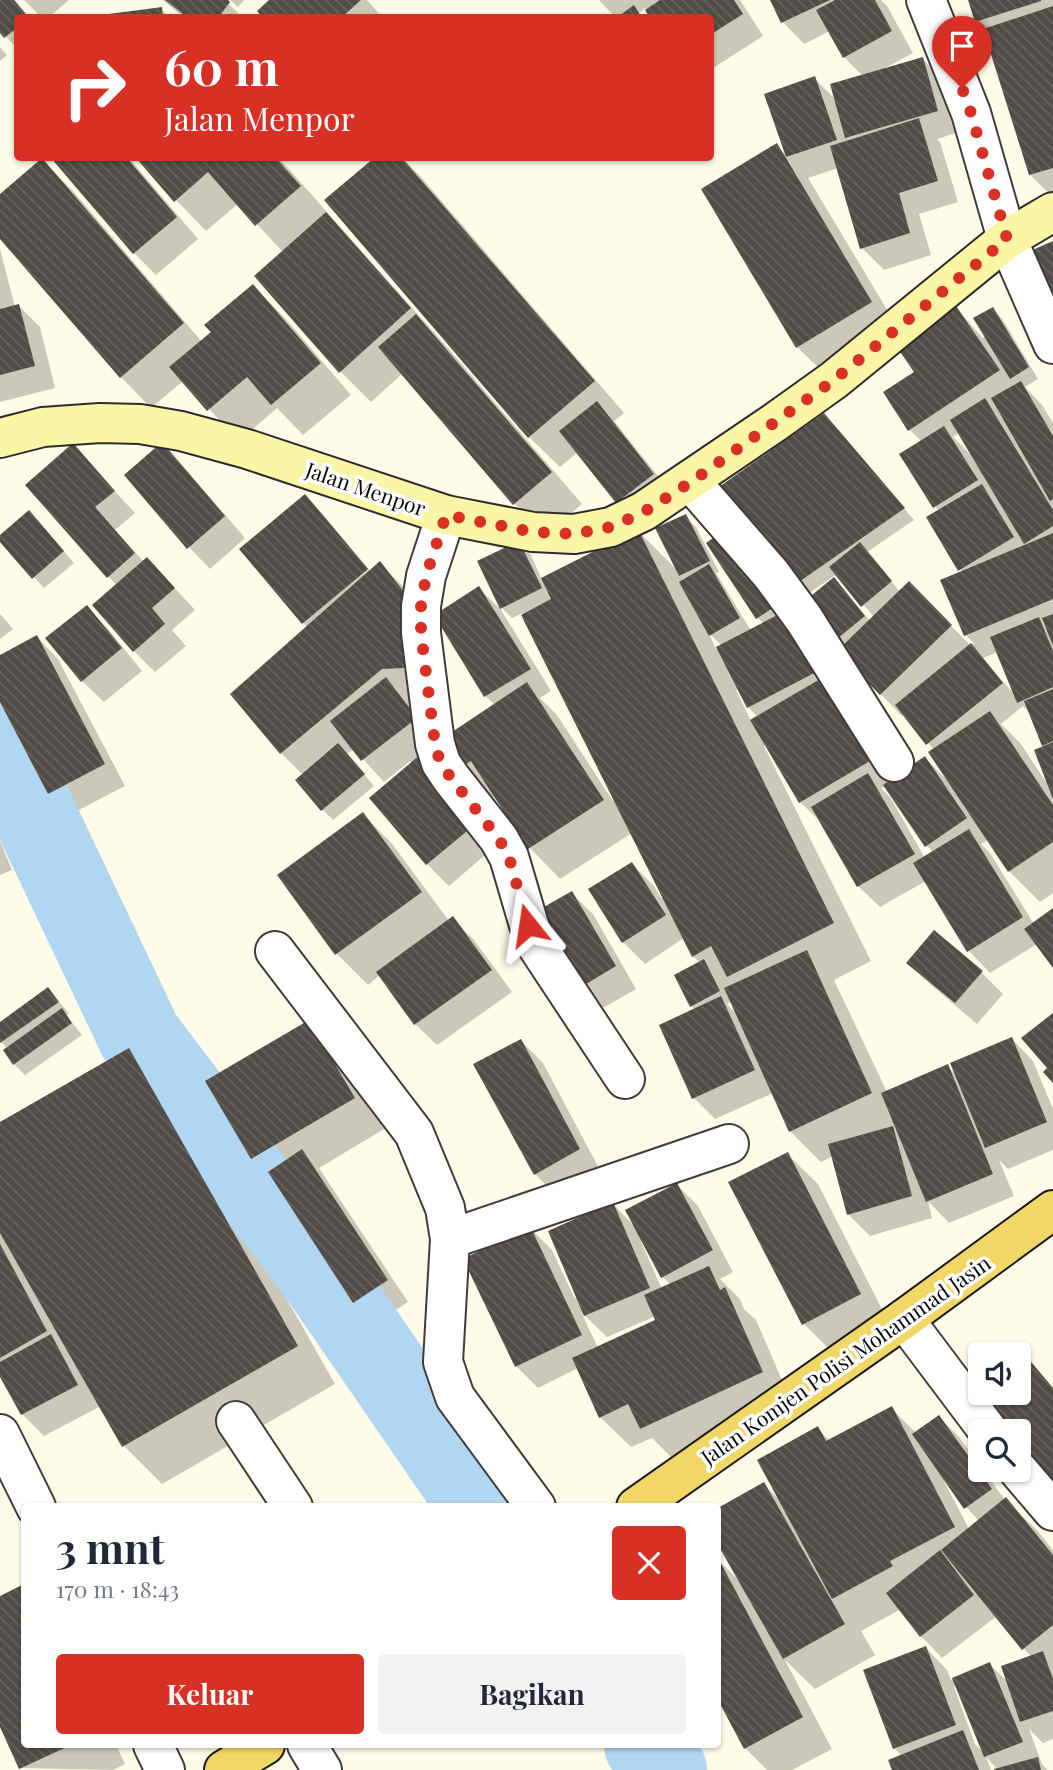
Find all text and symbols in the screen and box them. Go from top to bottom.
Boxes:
pin [932,16,992,88]
icon: arrive [943,27,981,65]
text: 60 m [164,33,279,98]
icon: right [49,42,140,133]
text: Jalan Menpor [164,96,355,139]
street label: Jalan Menpor [301,454,430,522]
position arrow [491,888,565,962]
street label: Jalan Komjen Polisi Mohammad Jasin [694,1248,996,1471]
map controls [968,1342,1031,1482]
button: sound [968,1342,1031,1405]
button: search [968,1419,1031,1482]
text: 3 mnt [56,1519,165,1575]
button: close [612,1526,686,1600]
text: 170 m · 18:43 [56,1573,179,1604]
button: Keluar [56,1654,364,1734]
button: Bagikan [378,1654,686,1734]

